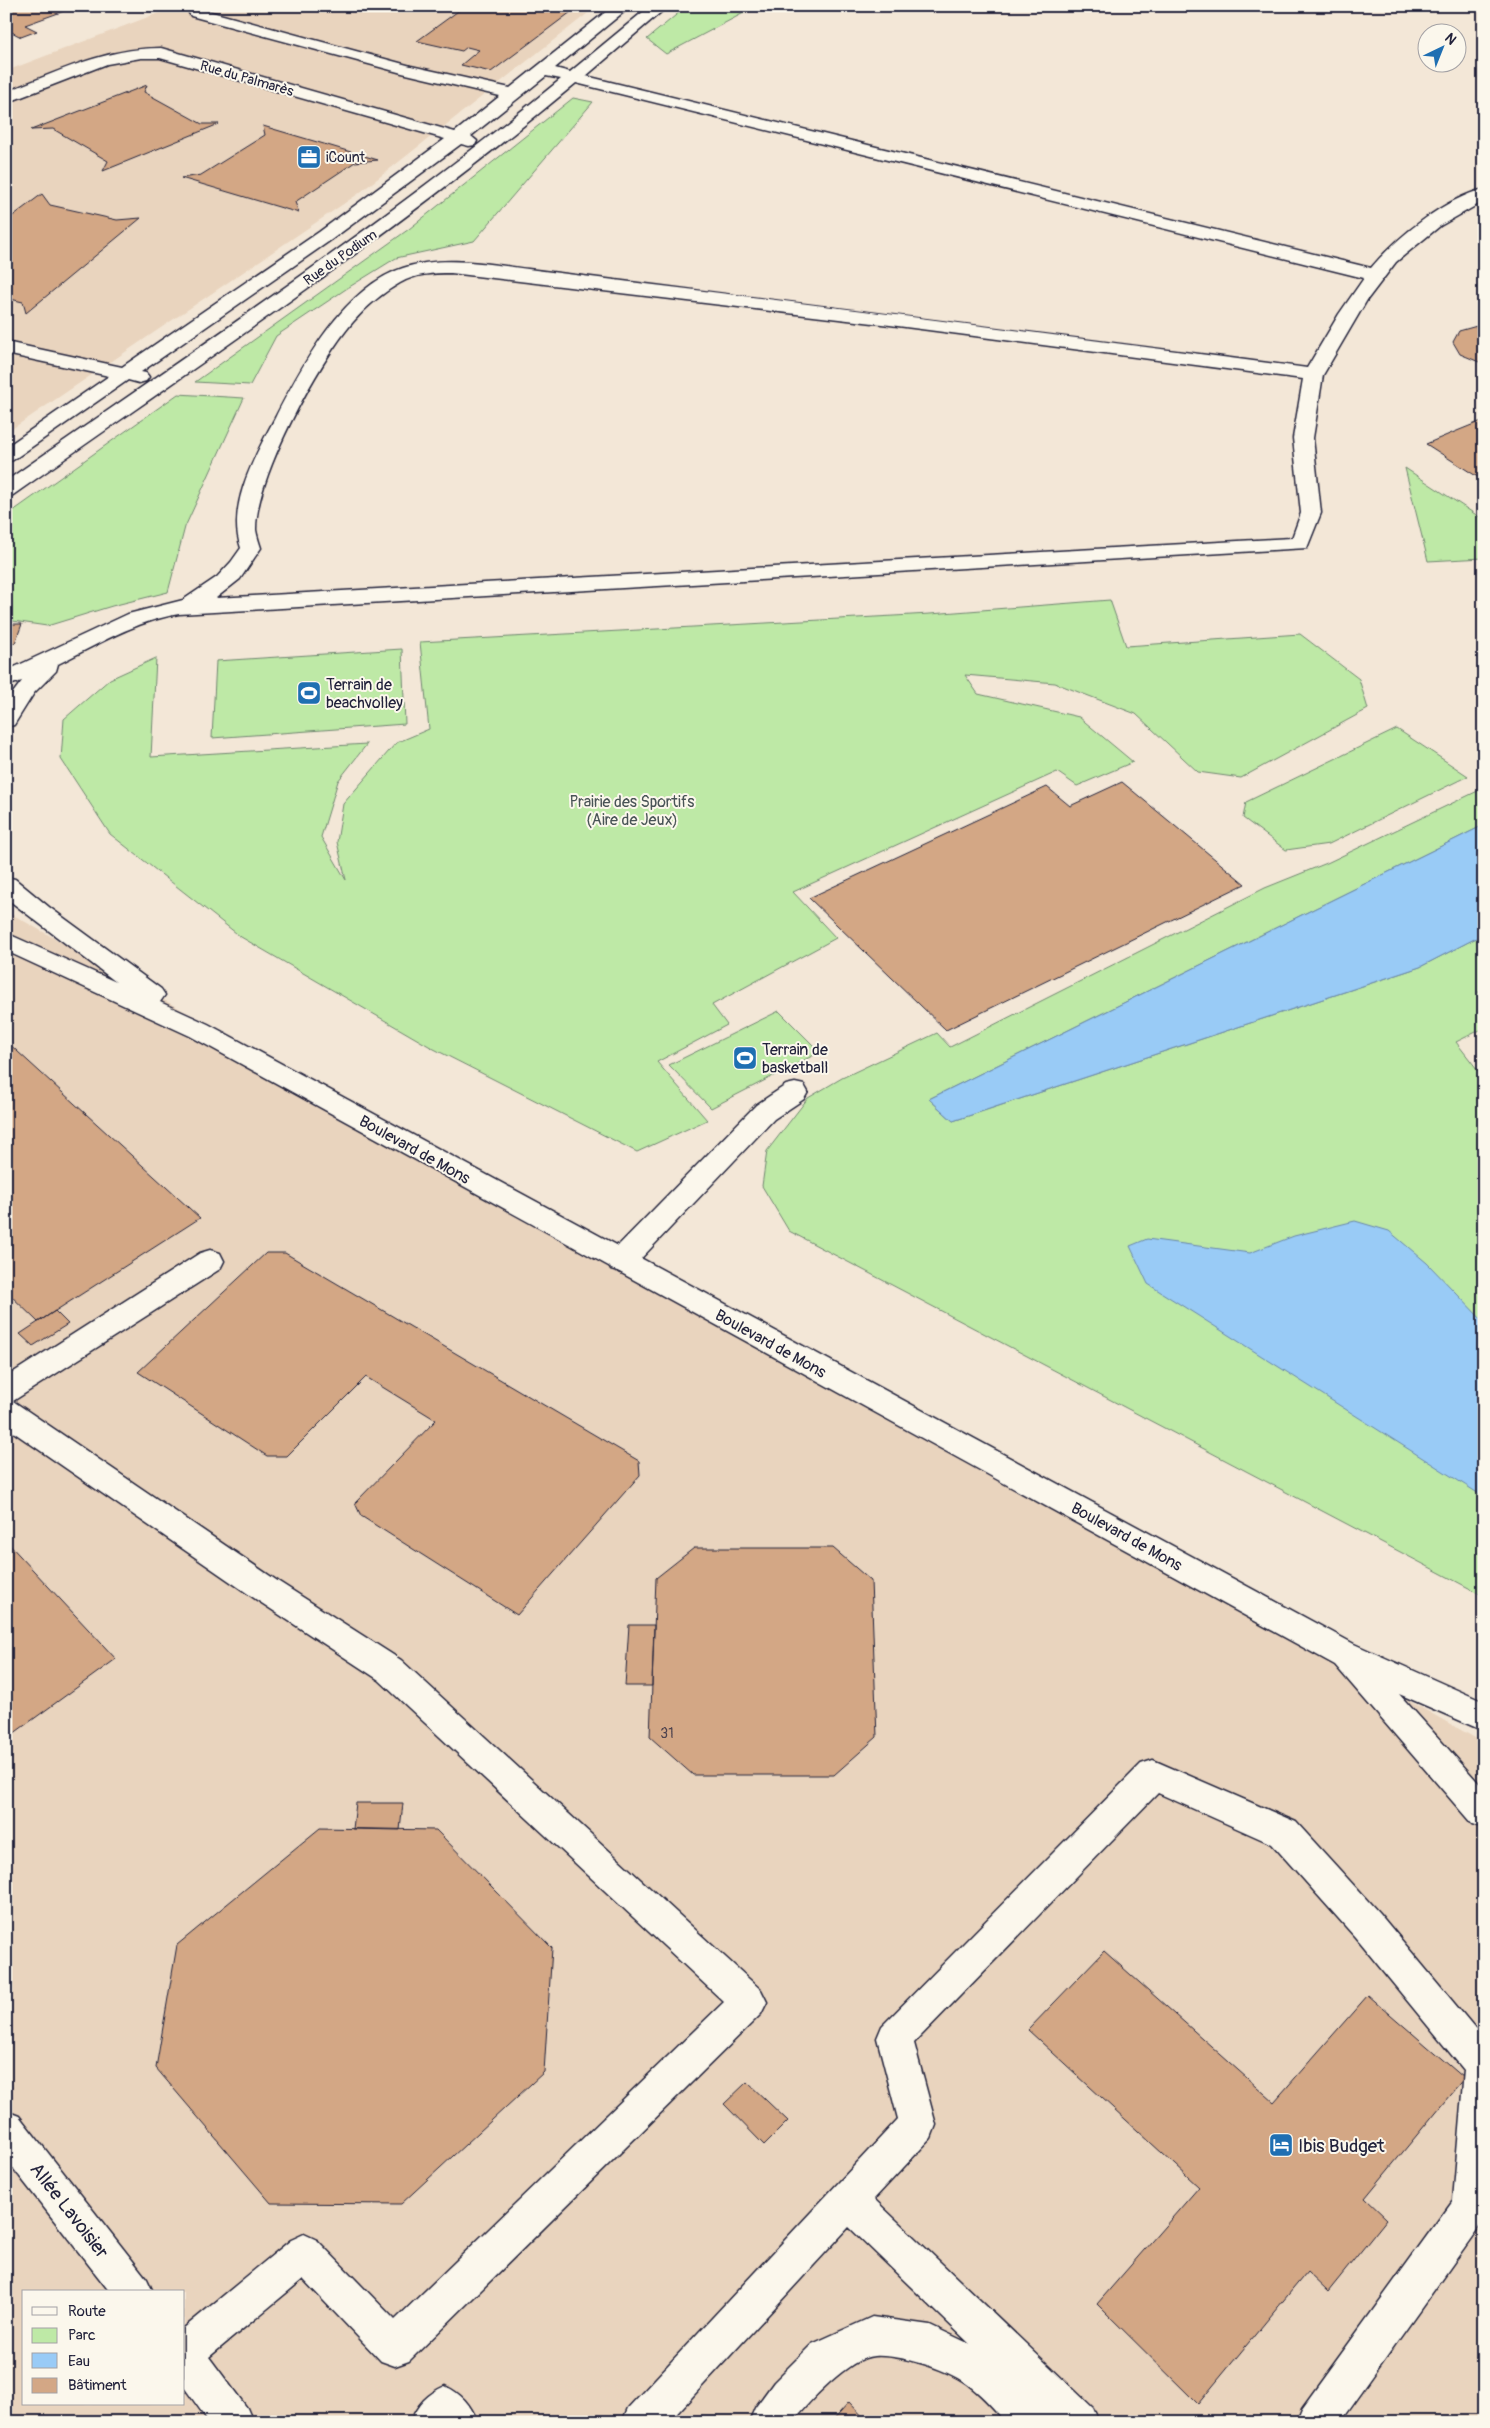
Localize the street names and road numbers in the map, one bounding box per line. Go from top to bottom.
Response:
street label: Rue du Palmarès [198,57,296,100]
street label: Rue du Podium [300,226,380,289]
street label: Boulevard de Mons [355,1111,474,1189]
street label: Boulevard de Mons [711,1305,830,1383]
street label: Boulevard de Mons [1067,1498,1186,1576]
street label: Allée Lavoisier [24,2158,114,2263]

